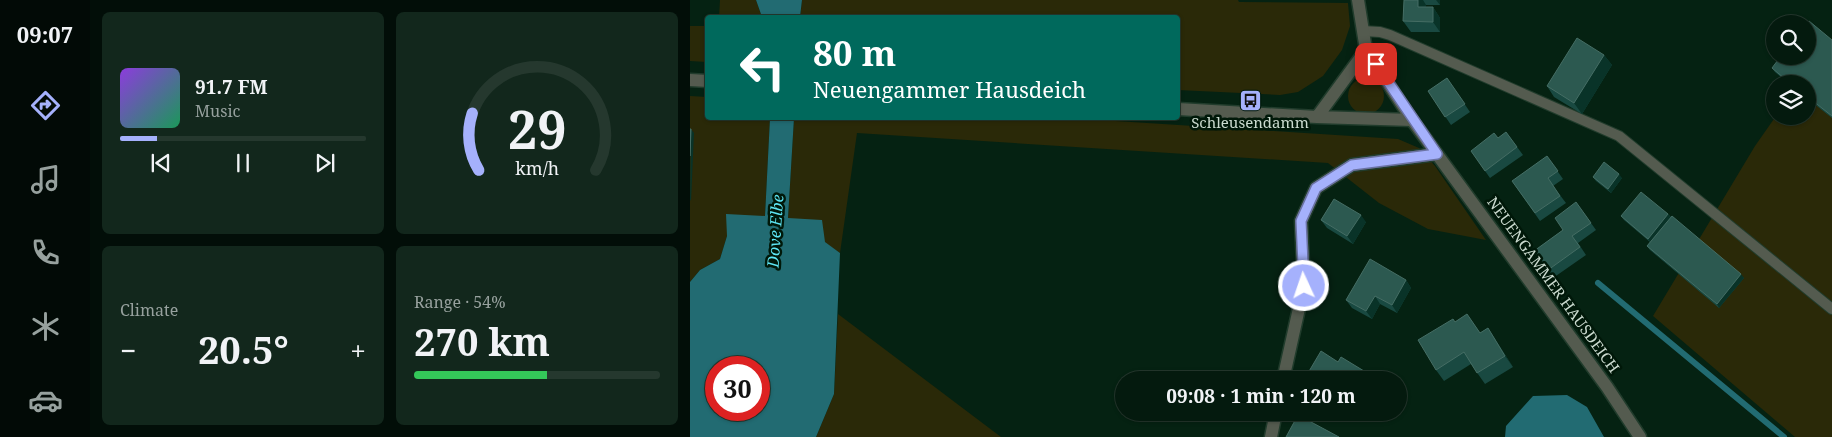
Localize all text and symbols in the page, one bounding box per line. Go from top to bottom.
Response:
map controls [1766,15,1816,125]
button: search [1766,15,1816,65]
text: 09:07 [17,19,73,49]
text: 80 m [813,29,896,76]
icon: left [730,35,795,100]
pin [1355,43,1397,85]
icon: arrive [1362,50,1390,78]
text: 91.7 FM [195,74,268,100]
text: Neuengammer Hausdeich [813,74,1086,104]
button: layers [1766,75,1816,125]
icon: directions [28,88,63,123]
bus stop icon: Schleusendamm [1238,88,1262,112]
text: 29 [508,93,566,164]
text: Music [195,100,240,122]
place label: Schleusendamm [1191,112,1309,132]
icon: previous [147,149,175,177]
icon: pause [229,149,257,177]
icon: next [311,149,339,177]
text: km/h [515,156,559,180]
icon: music [28,162,63,197]
street label: NEUENGAMMER HAUSDEICH [1483,192,1624,376]
water label: Dove Elbe [761,194,789,269]
icon: phone [28,235,63,270]
position arrow [1277,259,1329,311]
text: Range · 54% [414,291,506,313]
text: Climate [120,299,178,321]
icon: climate [28,309,63,344]
text: 270 km [414,315,550,367]
text: 20.5° [198,323,289,375]
text: − [120,331,136,369]
text: + [350,331,366,369]
speed limit sign: 30 [705,356,770,421]
icon: car [28,383,63,418]
text: 09:08 · 1 min · 120 m [1166,383,1356,409]

